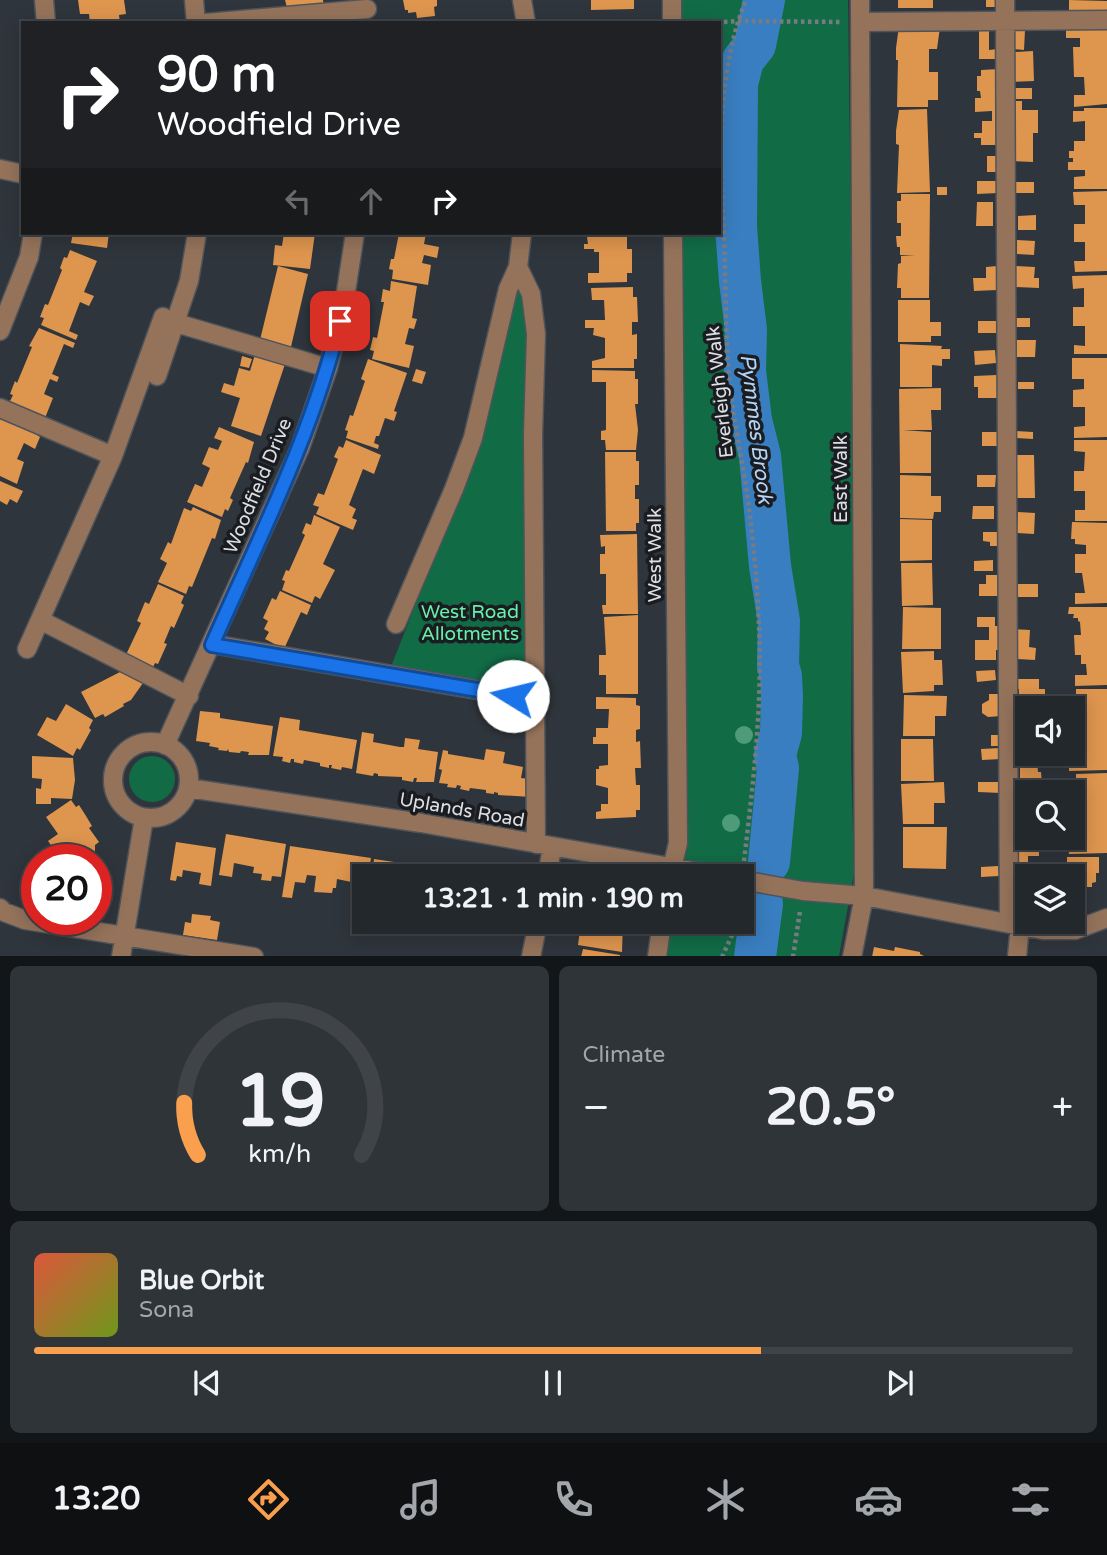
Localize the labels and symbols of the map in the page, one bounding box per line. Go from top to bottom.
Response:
pin [310,291,370,351]
street label: Everleigh Walk [702,325,738,459]
water label: Pymmes Brook [734,353,778,507]
street label: Woodfield Drive [220,415,296,557]
street label: East Walk [830,435,852,523]
street label: West Walk [644,508,666,602]
park label: West Road Allotments [421,601,519,645]
position arrow [476,659,550,733]
street label: Uplands Road [398,788,526,832]
speed limit sign: 20 [21,844,112,935]

